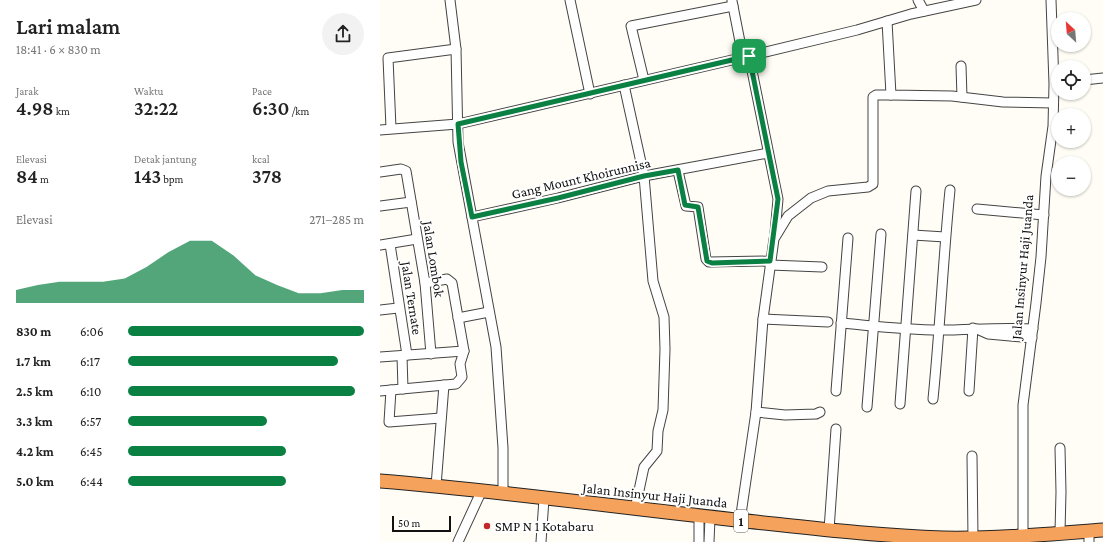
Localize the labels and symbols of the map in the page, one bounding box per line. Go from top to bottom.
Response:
north arrow [1051,12,1091,52]
pin [732,39,766,73]
street label: Gang Mount Khoirunnisa [510,154,653,202]
street label: Jalan Insinyur Haji Juanda [1008,193,1037,342]
street label: Jalan Lombok [420,218,448,299]
street label: Jalan Ternate [398,258,426,336]
street label: Jalan Insinyur Haji Juanda [580,479,729,512]
road number: 1 [734,510,748,532]
scale bar [392,514,451,533]
place label: SMP N 1 Kotabaru [495,518,594,534]
marker: SMP N 1 Kotabaru [482,521,492,531]

